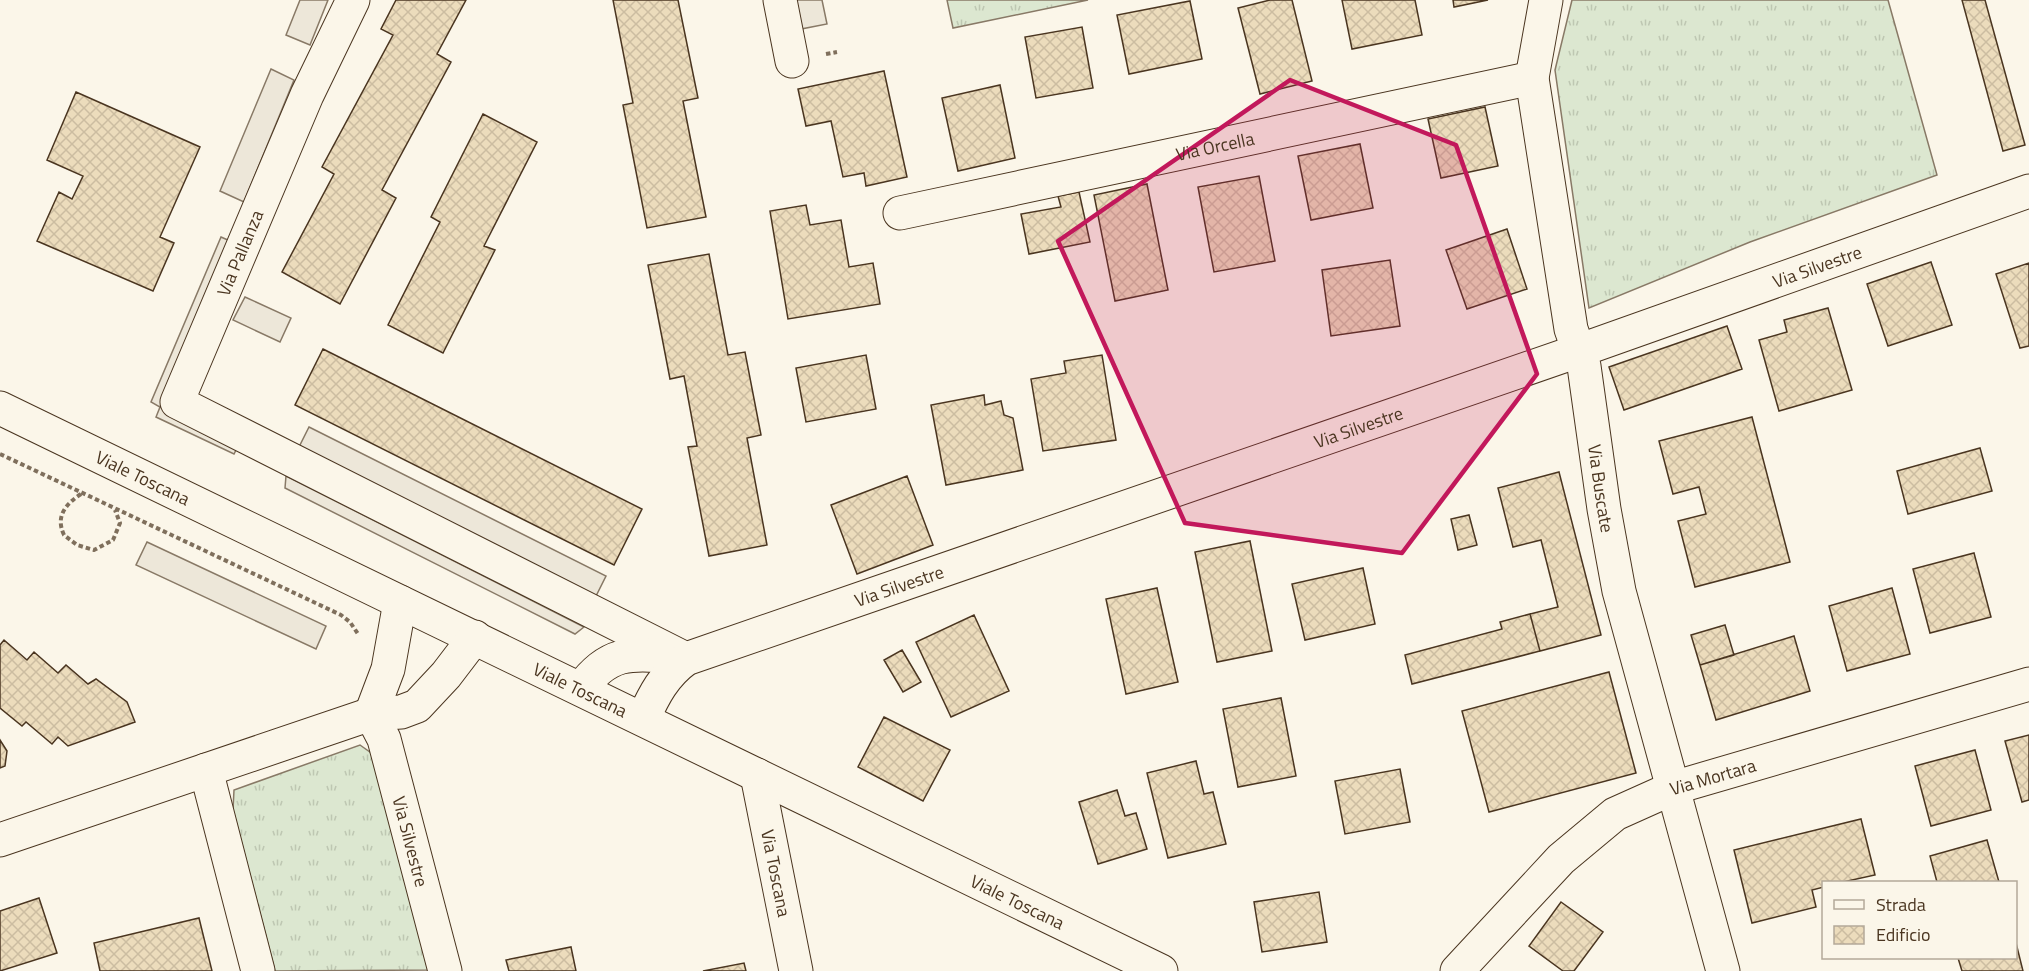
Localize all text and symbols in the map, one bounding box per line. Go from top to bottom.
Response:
street label: Via Orcella [1173,124,1257,167]
street label: Via Pallanza [210,206,270,300]
street label: Via Silvestre [1769,238,1865,294]
street label: Via Silvestre [1310,399,1407,455]
street label: Viale Toscana [91,443,195,512]
street label: Via Buscate [1582,443,1622,535]
street label: Via Silvestre [851,558,947,613]
street label: Viale Toscana [529,655,632,724]
street label: Via Mortara [1666,751,1759,802]
street label: Via Silvestre [386,793,436,890]
street label: Via Toscana [755,827,798,919]
street label: Viale Toscana [966,867,1069,936]
legend [1822,881,2017,959]
text: Strada [1876,891,1926,918]
text: Edificio [1876,921,1930,948]

